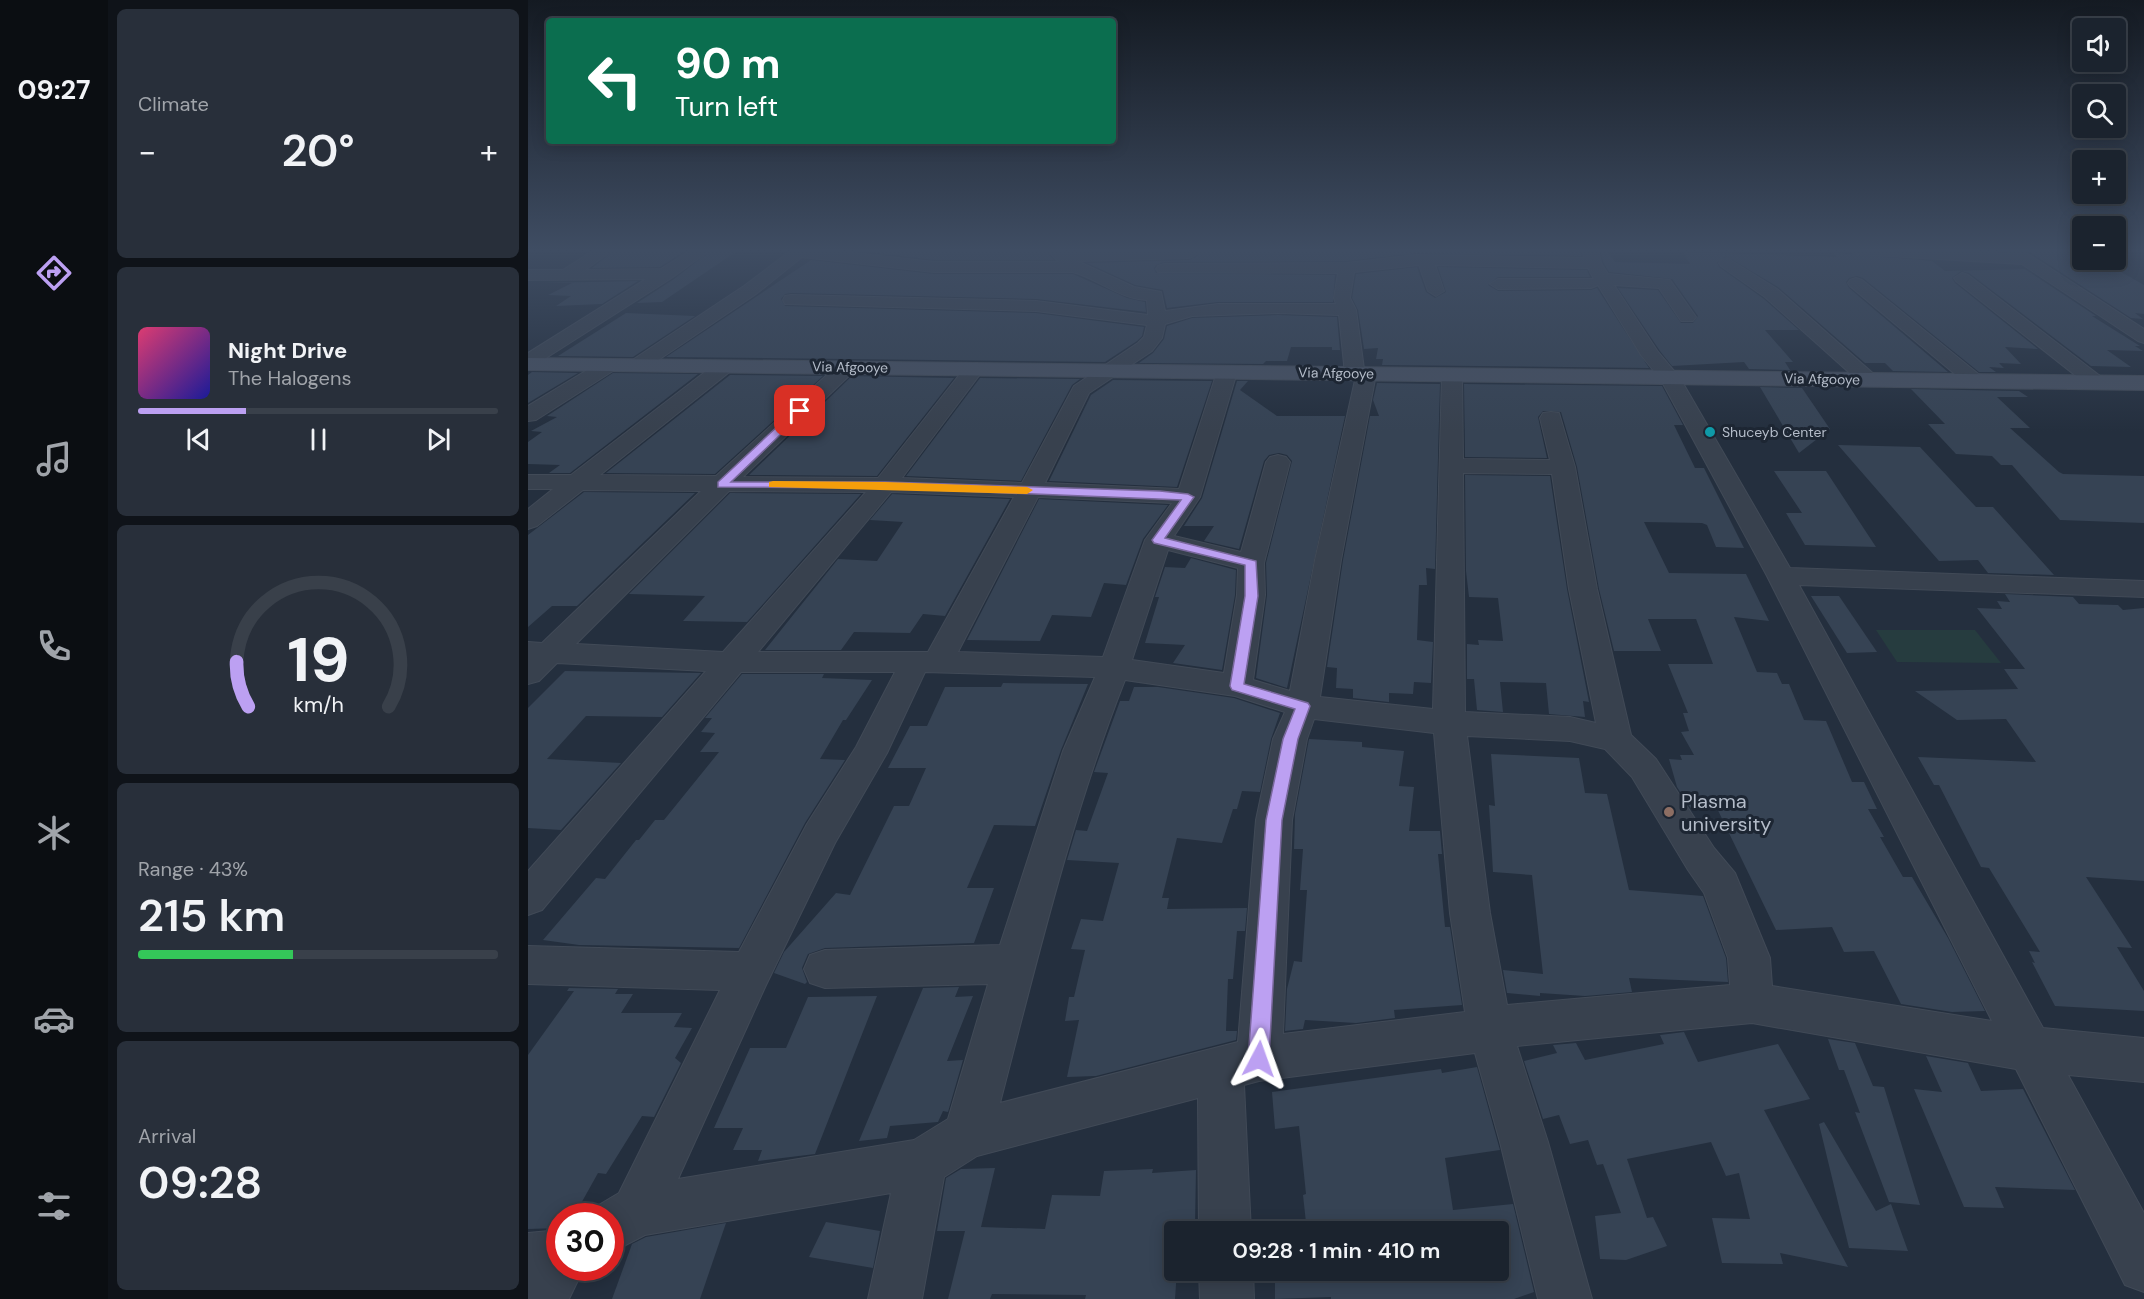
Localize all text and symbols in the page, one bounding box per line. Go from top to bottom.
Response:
map controls [2072,18,2126,270]
button: sound [2072,18,2126,72]
text: 90 m [675,36,781,91]
icon: left [576,42,654,120]
text: 09:27 [18,72,90,107]
button: search [2072,84,2126,138]
text: Turn left [675,89,778,124]
text: Climate [138,91,209,117]
text: 20° [281,121,355,180]
text: − [138,130,156,173]
text: + [480,130,498,173]
button: + [2072,150,2126,204]
button: − [2072,216,2126,270]
icon: directions [33,252,75,294]
text: Night Drive [228,336,347,365]
street label: Via Afgooye [812,357,888,377]
street label: Via Afgooye [1298,363,1374,383]
text: The Halogens [228,365,351,391]
street label: Via Afgooye [1784,369,1860,389]
pin [774,385,825,436]
icon: arrive [783,394,816,427]
icon: previous [182,423,215,456]
icon: pause [302,423,335,456]
icon: next [422,423,455,456]
place label: Shuceyb Center [1722,423,1827,441]
marker: Shuceyb Center [1703,425,1717,439]
icon: music [33,438,75,480]
text: 19 [287,619,349,700]
icon: phone [33,625,75,667]
text: km/h [293,691,343,719]
place label: Plasma university [1681,788,1771,837]
marker: Plasma university [1662,805,1676,819]
icon: climate [33,812,75,854]
text: Range · 43% [138,856,248,882]
text: 215 km [138,886,285,945]
icon: car [33,998,75,1040]
position arrow [1227,1027,1291,1091]
text: Arrival [138,1123,196,1149]
text: 09:28 [138,1153,262,1212]
icon: filters [33,1185,75,1227]
speed limit sign: 30 [546,1203,624,1281]
text: 09:28 · 1 min · 410 m [1233,1236,1440,1265]

